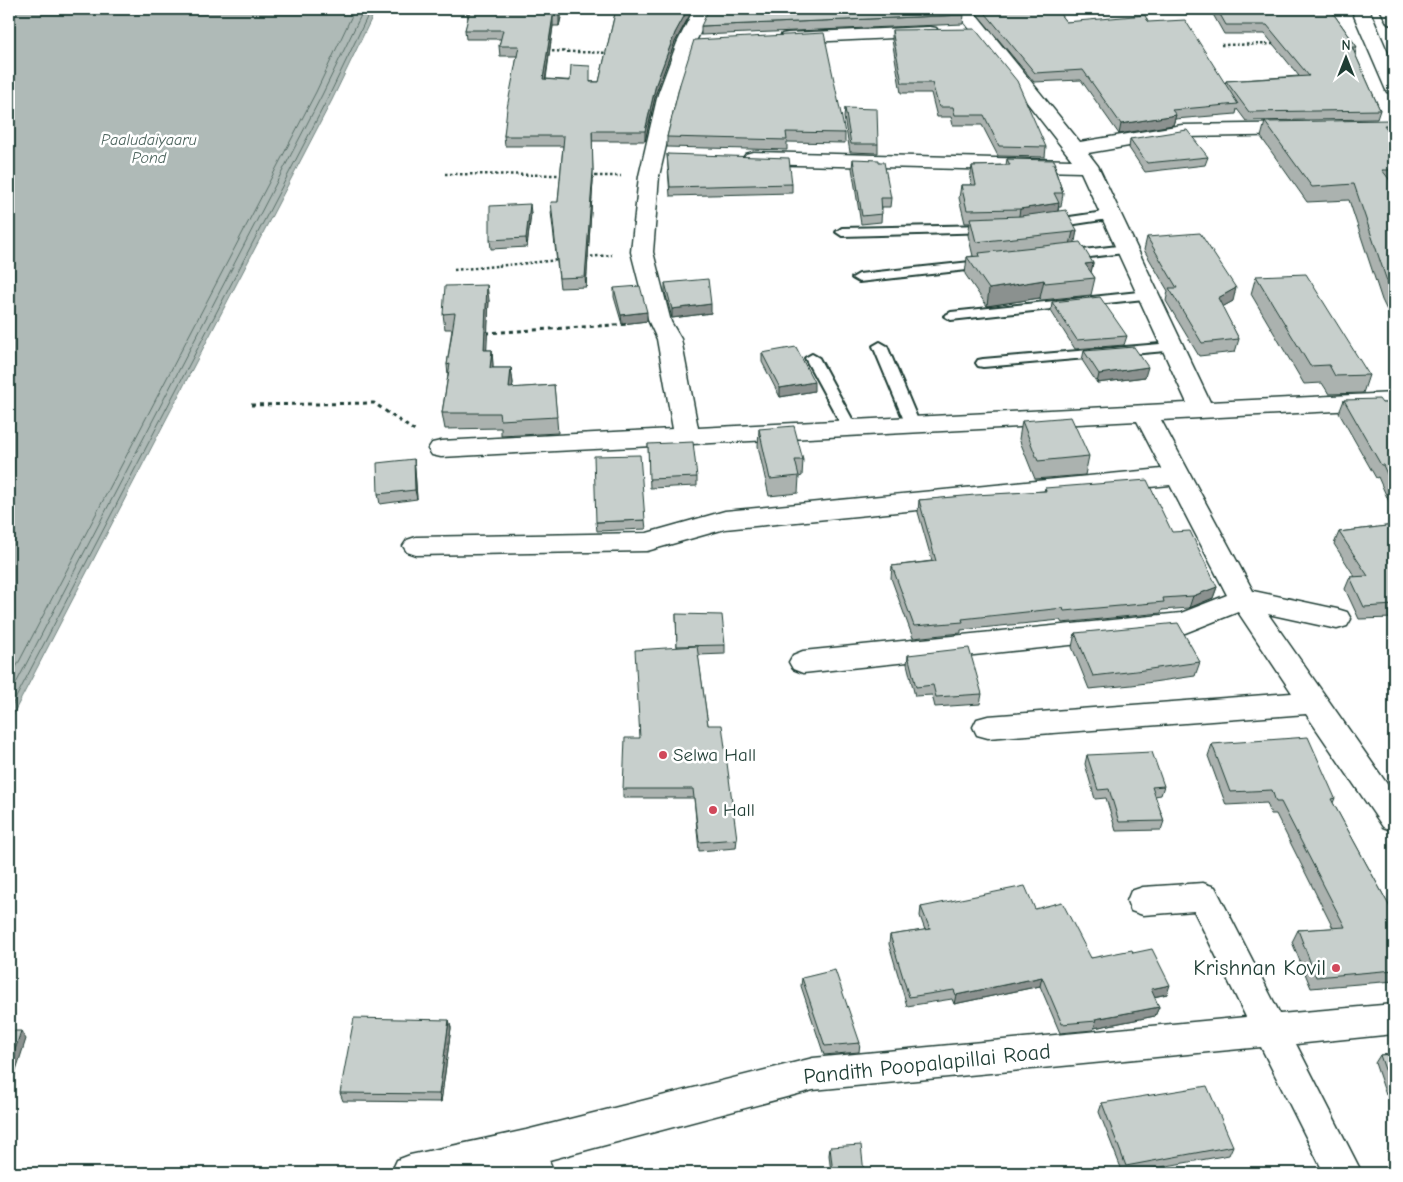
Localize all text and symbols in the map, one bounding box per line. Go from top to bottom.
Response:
north arrow [1320,32,1370,82]
text: N [1341,37,1351,54]
water label: Paaludaiyaaru Pond [101,131,197,167]
place label: Selwa Hall [673,744,756,766]
marker: Selwa Hall [657,749,669,761]
place label: Hall [723,799,755,821]
marker: Hall [707,804,719,816]
place label: Krishnan Kovil [1193,955,1326,981]
marker: Krishnan Kovil [1330,962,1342,974]
street label: Pandith Poopalapillai Road [802,1038,1052,1090]

